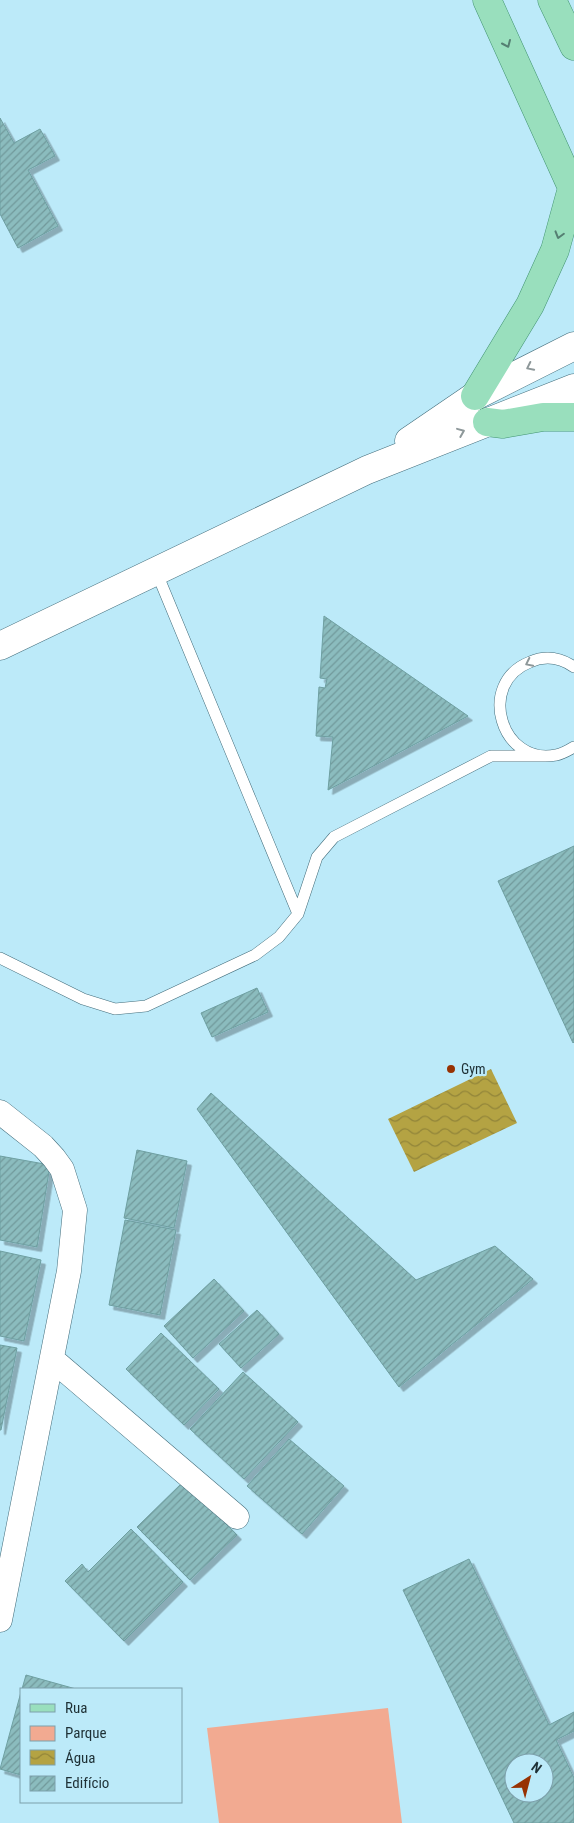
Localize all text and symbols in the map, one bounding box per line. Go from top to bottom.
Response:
one-way arrow [501,39,512,48]
one-way arrow [555,231,565,239]
one-way arrow [526,361,535,371]
one-way arrow [456,428,465,439]
one-way arrow [525,657,534,667]
place label: Gym [461,1061,486,1077]
marker: Gym [445,1063,457,1075]
legend [20,1688,182,1803]
text: Rua [65,1699,87,1717]
text: Parque [65,1724,107,1742]
text: Água [65,1749,95,1767]
north arrow [504,1753,554,1803]
text: N [528,1758,545,1776]
text: Edifício [65,1774,109,1792]

